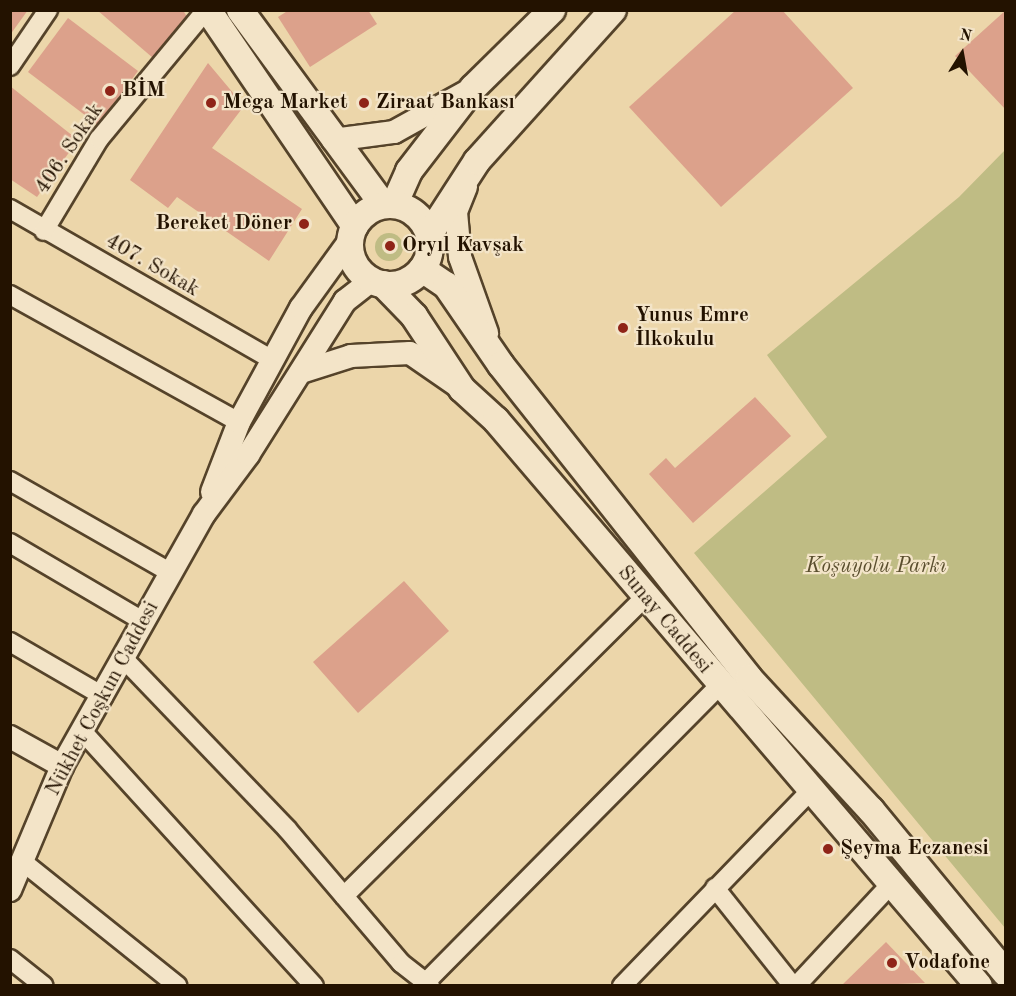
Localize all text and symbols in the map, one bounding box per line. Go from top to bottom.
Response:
north arrow [932,24,992,84]
text: N [958,27,973,45]
place label: BİM [122,78,165,104]
marker: BİM [103,84,117,98]
place label: Mega Market [223,90,348,116]
place label: Ziraat Bankası [376,90,515,116]
marker: Mega Market [204,96,218,110]
marker: Ziraat Bankası [357,96,371,110]
street label: 406. Sokak [30,99,110,199]
place label: Bereket Döner [155,211,292,237]
marker: Bereket Döner [297,217,311,231]
street label: 407. Sokak [101,229,203,303]
place label: Oryıl Kavşak [402,233,524,259]
marker: Oryıl Kavşak [383,239,397,253]
place label: Yunus Emre İlkokulu [635,303,749,353]
marker: Yunus Emre İlkokulu [616,321,630,335]
park label: Koşuyolu Parkı [805,554,947,580]
street label: Sunay Caddesi [611,561,717,679]
street label: Nükhet Coşkun Caddesi [41,598,165,800]
place label: Şeyma Eczanesi [840,836,989,862]
marker: Şeyma Eczanesi [821,842,835,856]
place label: Vodafone [904,950,990,976]
marker: Vodafone [885,956,899,970]

